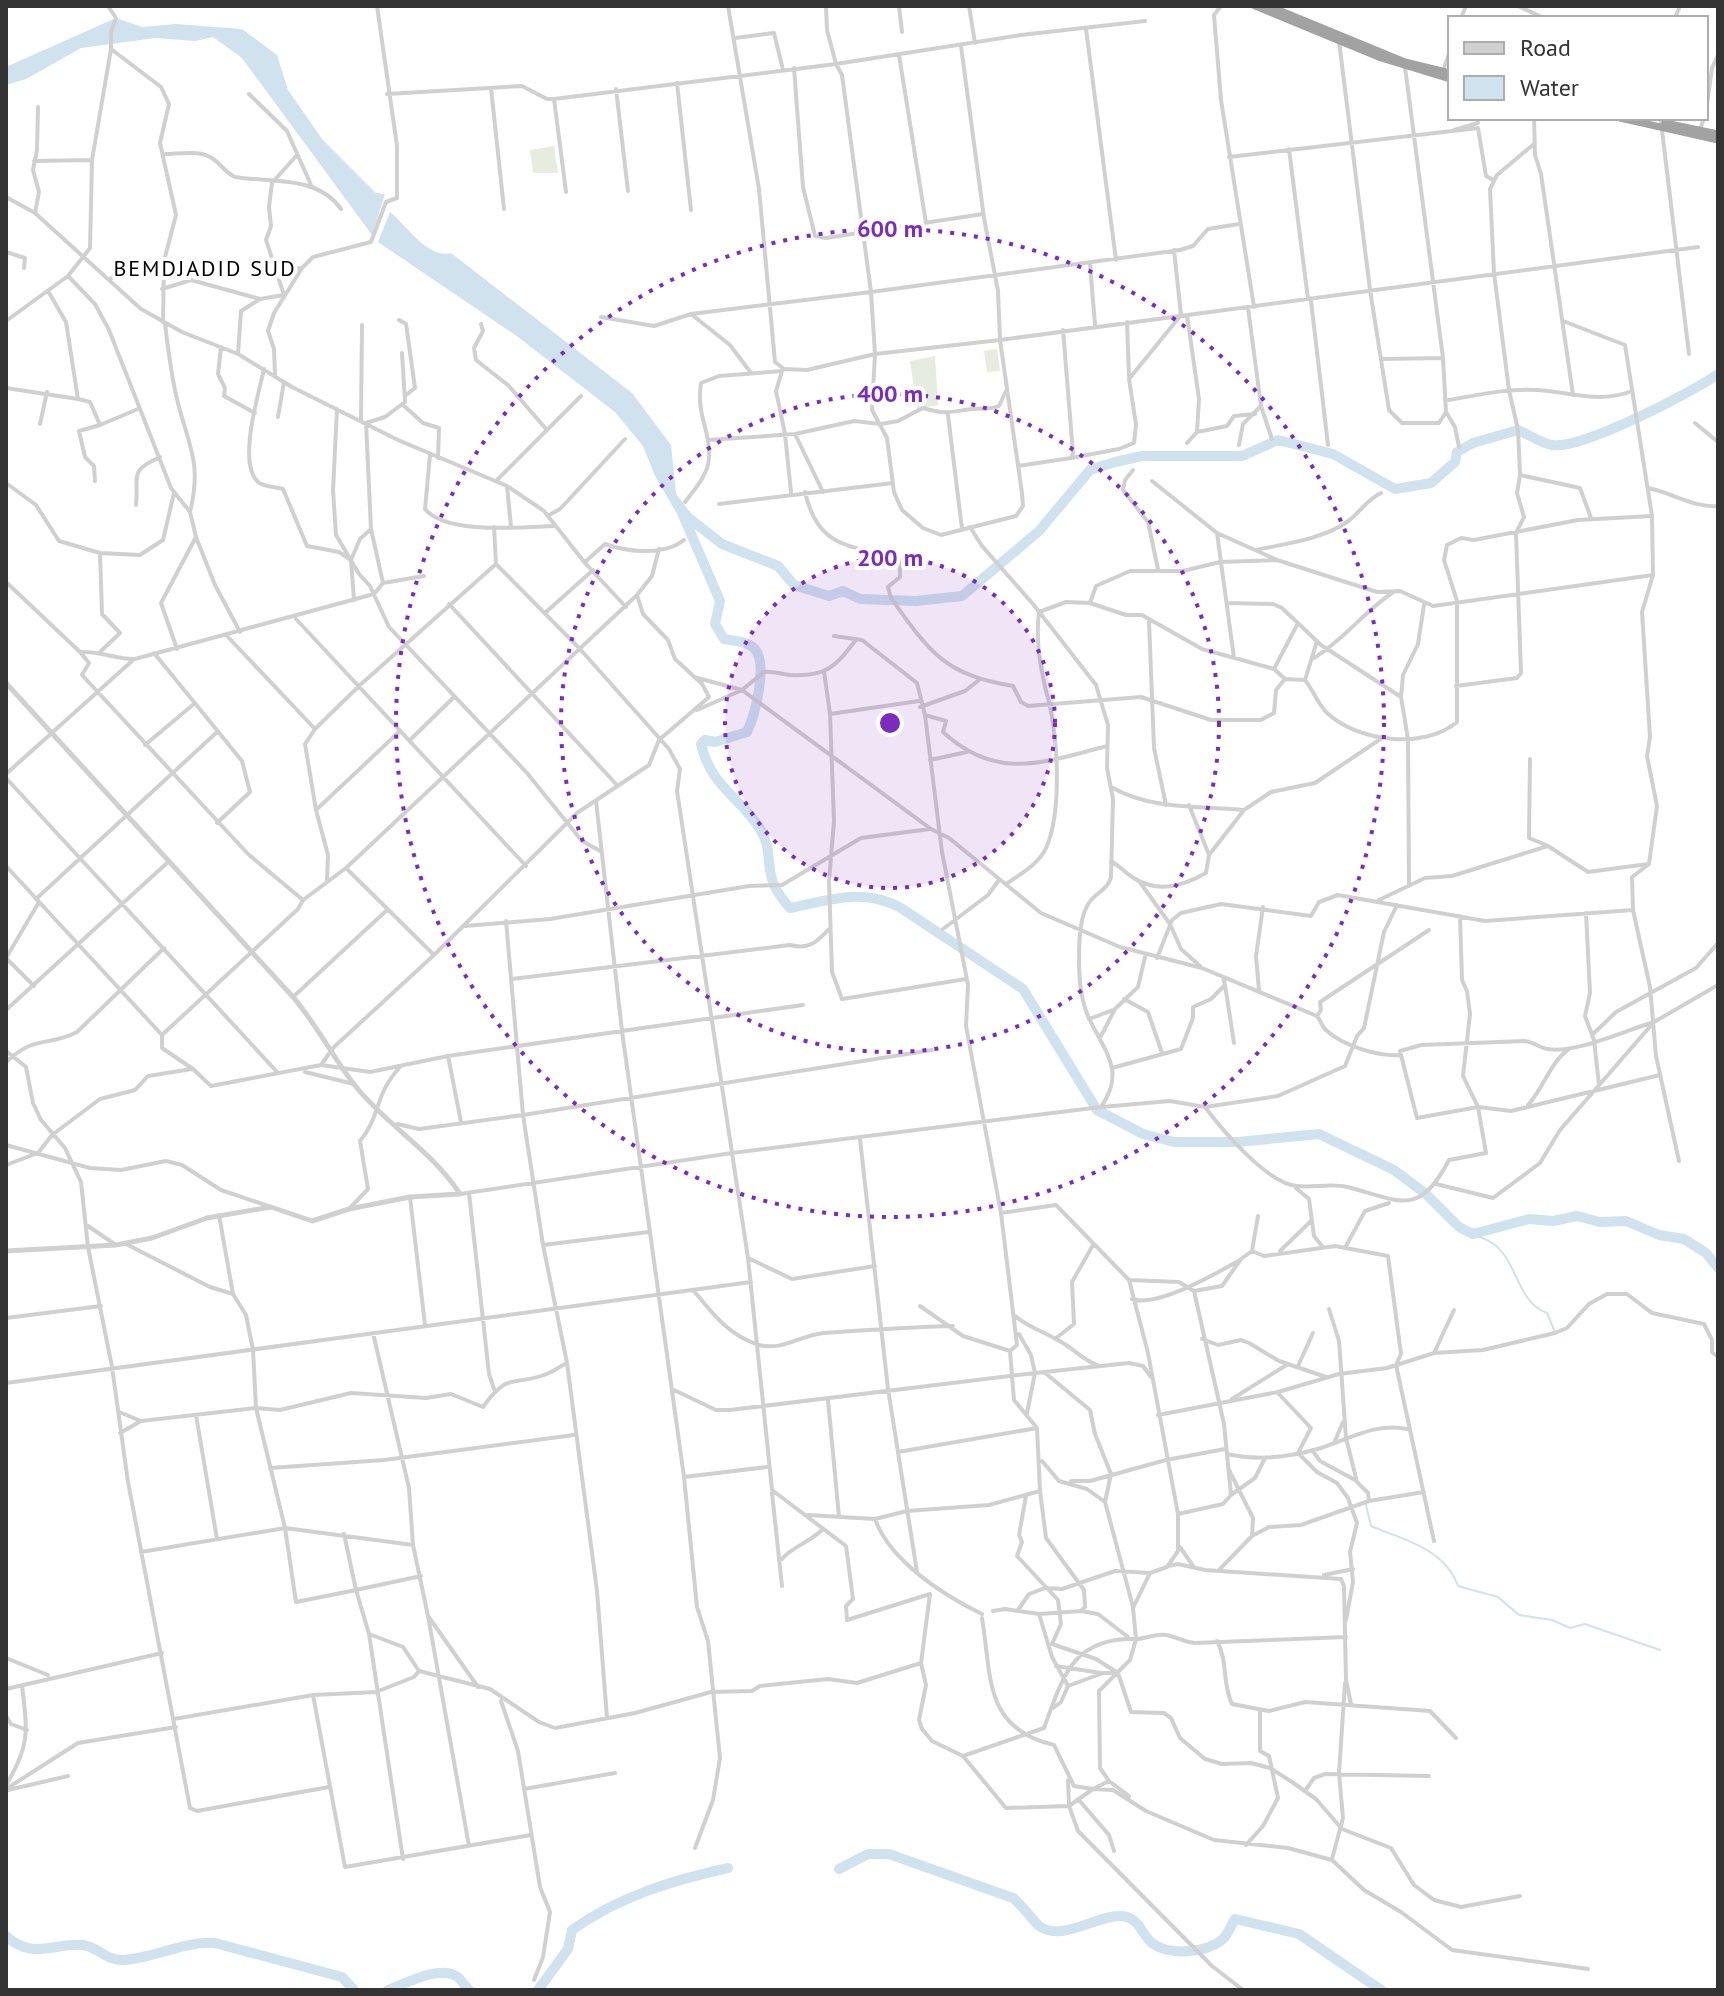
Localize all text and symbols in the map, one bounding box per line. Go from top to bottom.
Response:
legend [1448,16,1708,120]
text: Road [1520,32,1571,63]
text: Water [1520,72,1579,103]
text: 600 m [857,213,923,244]
district label: BEMDJADID SUD [113,254,297,282]
text: 400 m [857,378,923,409]
text: 200 m [857,542,923,573]
centre of rings [876,709,904,737]

